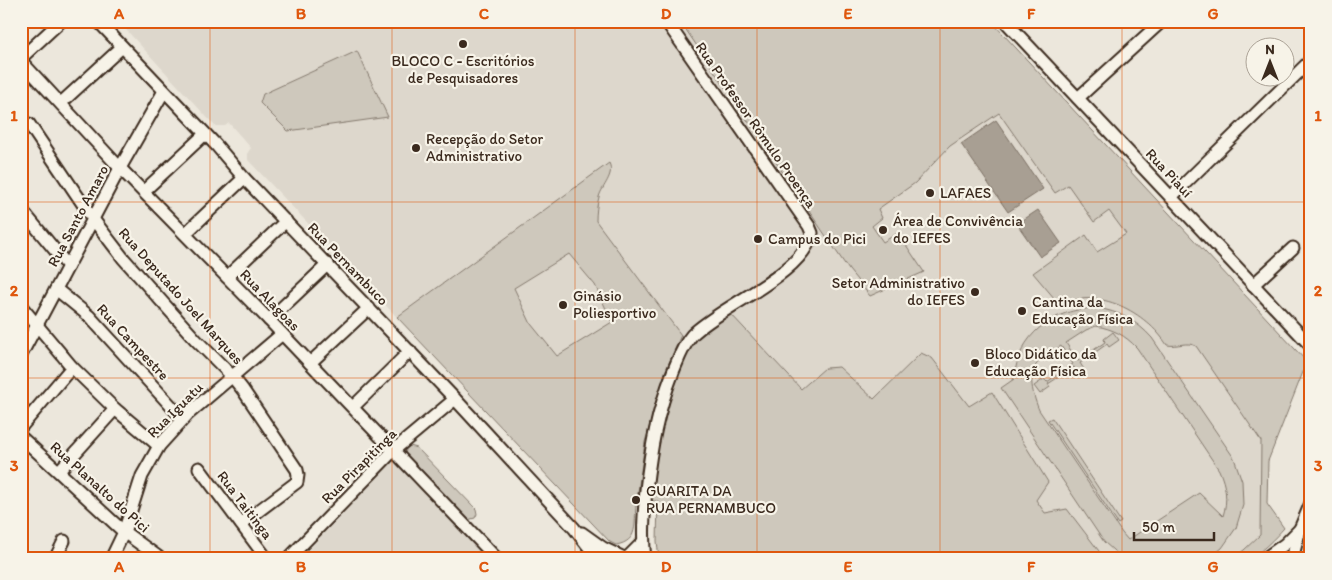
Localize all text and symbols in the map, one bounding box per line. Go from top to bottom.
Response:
text: A [113,4,125,23]
text: B [296,4,307,23]
text: C [479,4,490,23]
text: D [661,4,672,23]
text: E [844,4,853,23]
text: F [1027,4,1036,23]
text: G [1207,4,1219,23]
marker: BLOCO C - Escritórios de Pesquisadores [457,38,469,50]
north arrow [1244,38,1294,88]
street label: Rua Professor Rômulo Proença [692,39,820,212]
text: N [1265,41,1275,58]
place label: BLOCO C - Escritórios de Pesquisadores [391,52,535,87]
text: 1 [10,106,18,125]
text: 1 [1314,106,1322,125]
place label: Recepção do Setor Administrativo [426,130,544,165]
marker: Recepção do Setor Administrativo [410,142,422,154]
street label: Rua Piauí [1142,145,1196,201]
street label: Rua Santo Amaro [44,162,112,270]
place label: LAFAES [940,184,991,202]
marker: LAFAES [924,187,936,199]
place label: Área de Convivência do IEFES [893,212,1023,247]
street label: Rua Pernambuco [304,219,392,309]
street label: Rua Deputado Joel Marques [115,224,247,368]
marker: Área de Convivência do IEFES [877,224,889,236]
place label: Campus do Pici [768,230,866,248]
marker: Campus do Pici [752,233,764,245]
street label: Rua Alagoas [236,265,304,335]
place label: Setor Administrativo do IEFES [832,274,965,309]
text: 2 [10,281,19,300]
text: 2 [1314,281,1323,300]
marker: Setor Administrativo do IEFES [969,286,981,298]
place label: Ginásio Poliesportivo [573,287,656,322]
place label: Cantina da Educação Física [1032,293,1134,328]
marker: Ginásio Poliesportivo [557,299,569,311]
street label: Rua Campestre [93,300,173,384]
marker: Cantina da Educação Física [1016,305,1028,317]
place label: Bloco Didático da Educação Física [985,345,1097,380]
marker: Bloco Didático da Educação Física [969,357,981,369]
street label: Rua Iguatu [143,378,207,442]
street label: Rua Pirapitinga [318,425,400,507]
street label: Rua Planalto do Pici [47,438,153,536]
text: 3 [10,456,19,475]
text: 3 [1314,456,1323,475]
street label: Rua Taitinga [213,467,277,543]
place label: GUARITA DA RUA PERNAMBUCO [646,482,776,517]
marker: GUARITA DA RUA PERNAMBUCO [630,494,642,506]
scale bar [1134,510,1214,542]
text: 50 m [1142,518,1175,536]
text: A [113,557,125,576]
text: B [296,557,307,576]
text: C [479,557,490,576]
text: D [661,557,672,576]
text: E [844,557,853,576]
text: F [1027,557,1036,576]
text: G [1207,557,1219,576]

